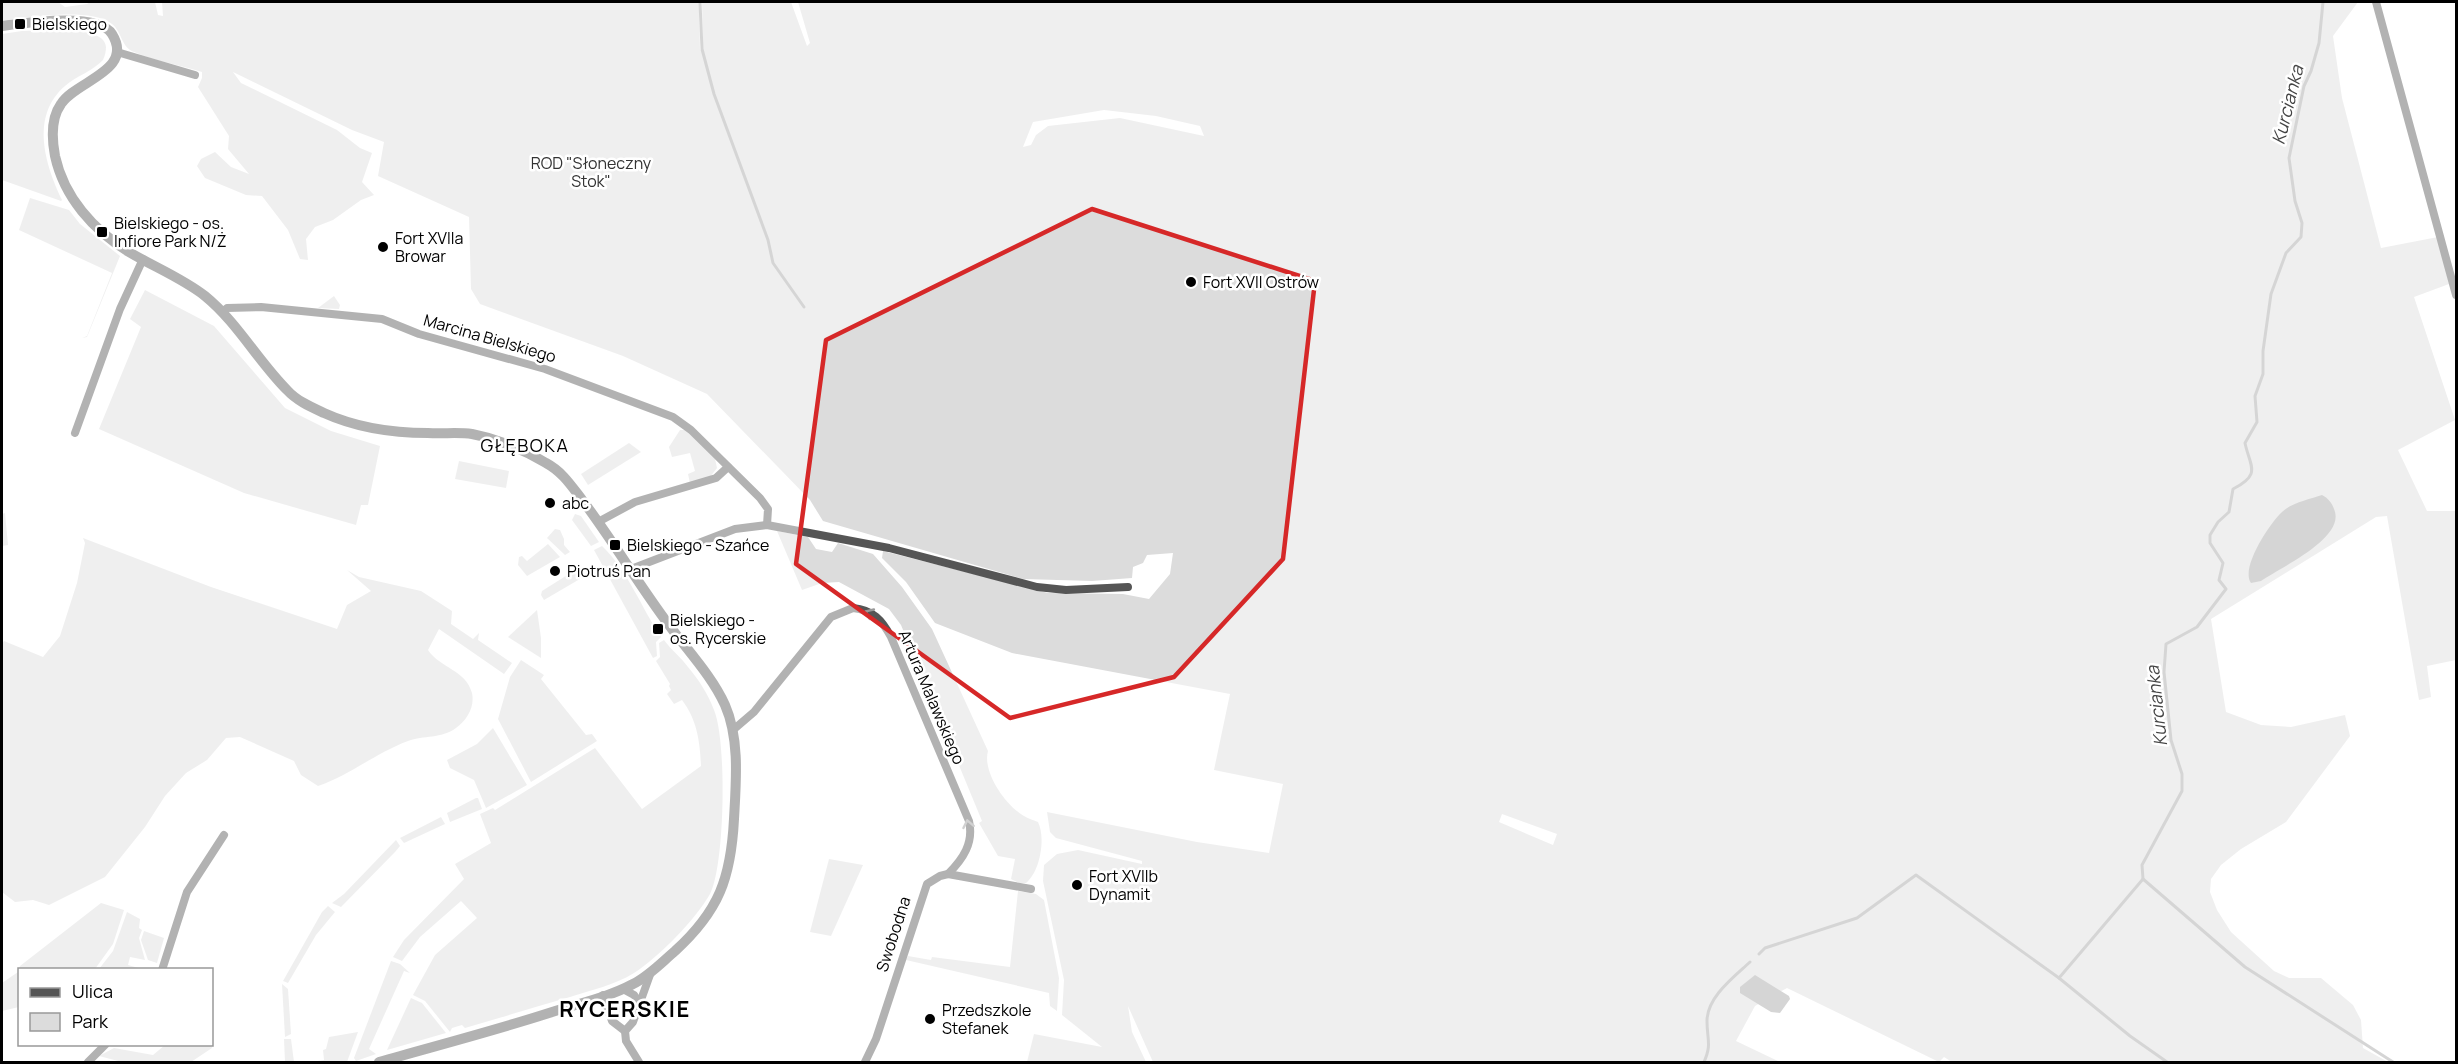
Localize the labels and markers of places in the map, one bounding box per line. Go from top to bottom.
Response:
place label: Bielskiego [32,13,107,35]
marker: Bielskiego [13,17,27,31]
place label: Bielskiego - os. Infiore Park N/Ż [114,212,227,252]
marker: Bielskiego - os. Infiore Park N/Ż [95,225,109,239]
place label: Fort XVIIa Browar [395,227,463,267]
marker: Fort XVIIa Browar [376,240,390,254]
place label: Fort XVII Ostrów [1203,271,1319,293]
marker: Fort XVII Ostrów [1184,275,1198,289]
place label: abc [562,492,589,514]
marker: abc [543,496,557,510]
place label: Bielskiego - Szańce [627,534,769,556]
marker: Bielskiego - Szańce [608,538,622,552]
place label: Piotruś Pan [567,560,651,582]
marker: Piotruś Pan [548,564,562,578]
place label: Bielskiego - os. Rycerskie [670,609,766,649]
marker: Bielskiego - os. Rycerskie [651,622,665,636]
place label: Fort XVIIb Dynamit [1089,865,1158,905]
marker: Fort XVIIb Dynamit [1070,878,1084,892]
place label: Przedszkole Stefanek [942,999,1031,1039]
marker: Przedszkole Stefanek [923,1012,937,1026]

